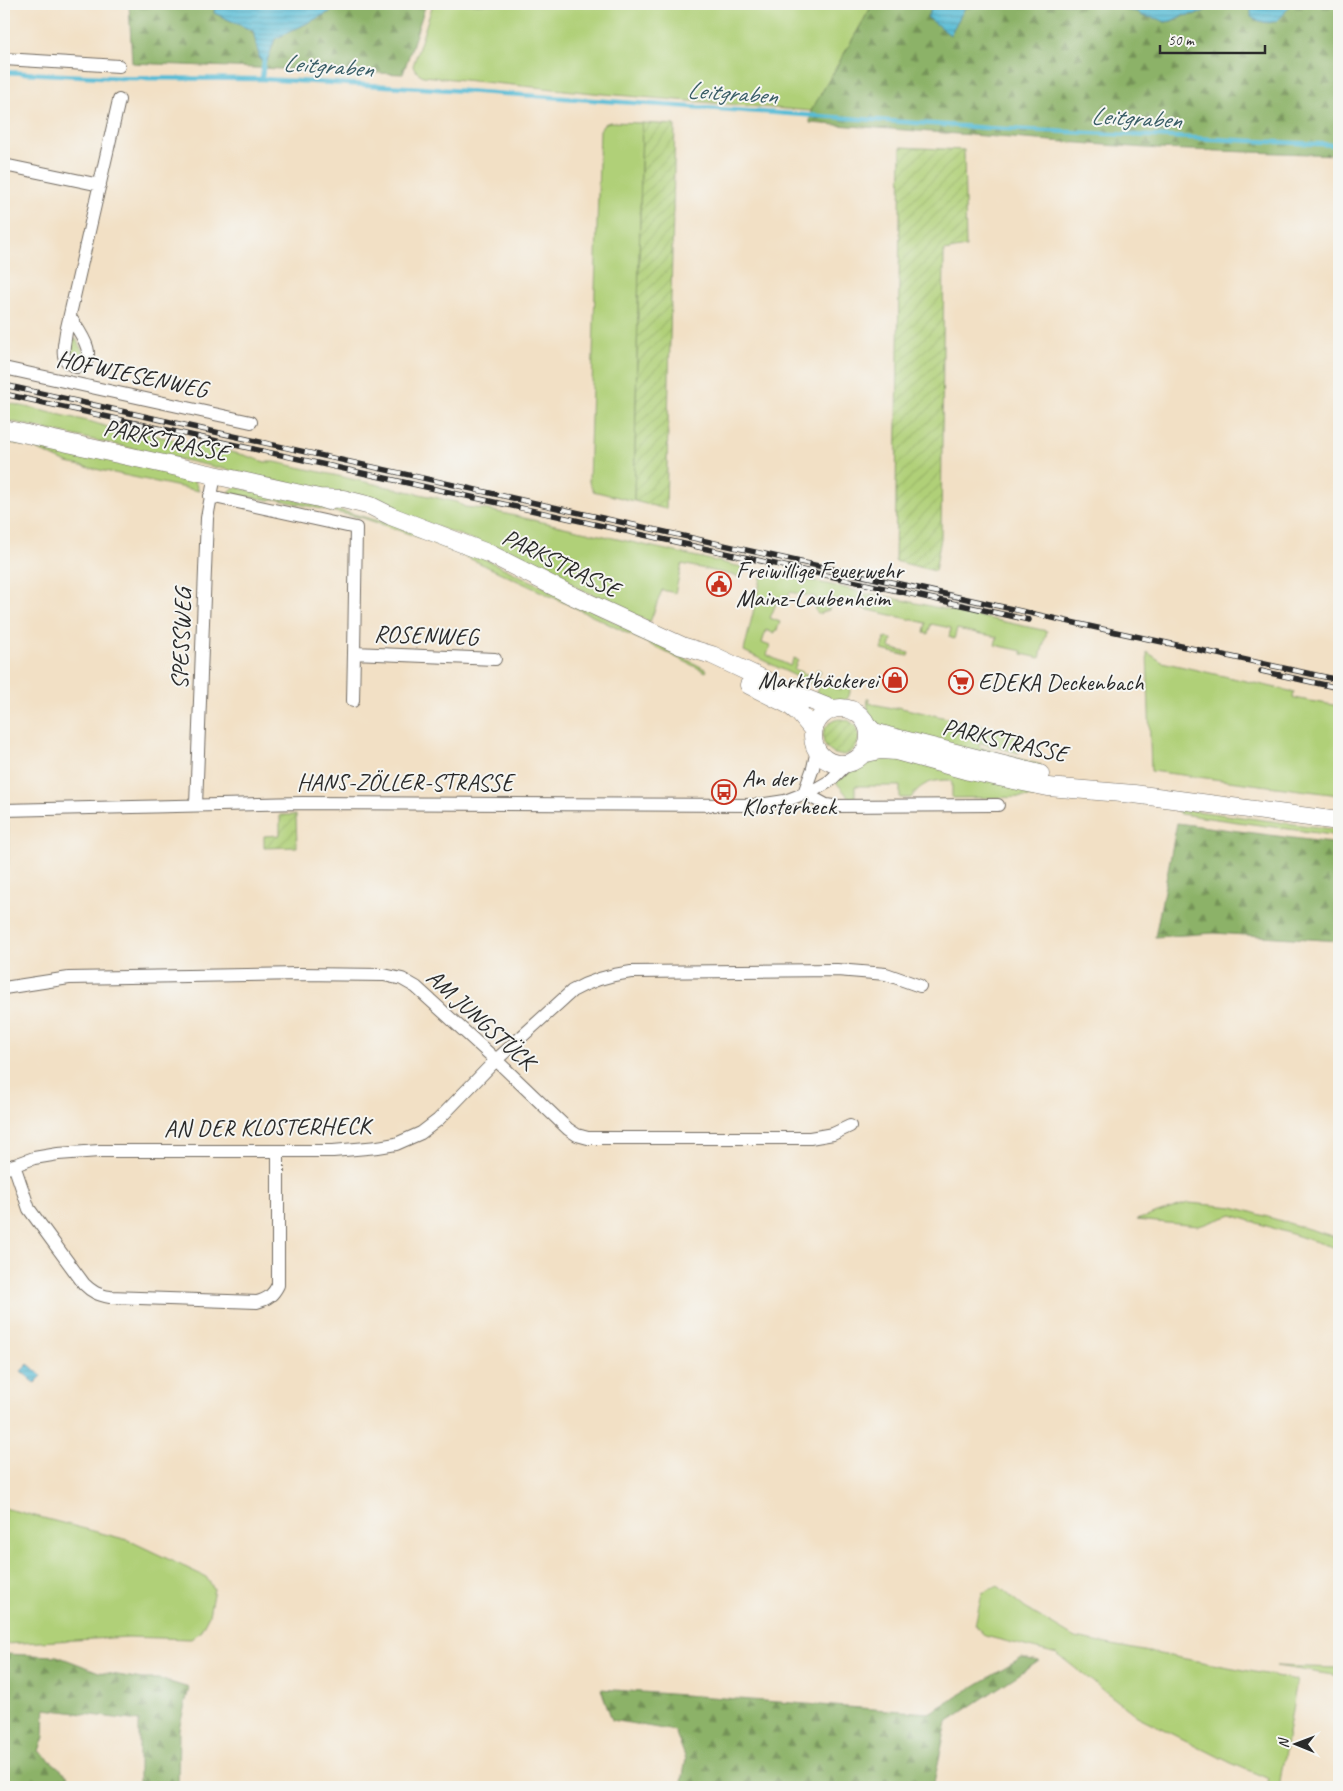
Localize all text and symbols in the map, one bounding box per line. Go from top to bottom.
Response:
scale bar [1160,22,1266,54]
text: 50 m [1168,31,1195,50]
water label: Leitgraben [282,47,376,85]
water label: Leitgraben [686,74,780,112]
water label: Leitgraben [1090,100,1184,136]
street label: HOFWIESENWEG [54,343,212,405]
street label: PARKSTRASSE [101,412,234,468]
street label: PARKSTRASSE [497,522,627,606]
place label: Freiwillige Feuerwehr Mainz-Laubenheim [736,555,905,613]
public building icon: Freiwillige Feuerwehr Mainz-Laubenheim [706,571,732,597]
street label: SPESSWEG [164,585,198,690]
street label: ROSENWEG [374,618,480,652]
place label: Marktbäckerei [758,665,881,695]
shop icon: Marktbäckerei [882,667,908,693]
place label: EDEKA Deckenbach [978,667,1145,697]
supermarket icon: EDEKA Deckenbach [948,669,974,695]
street label: PARKSTRASSE [940,711,1073,770]
place label: An der Klosterheck [742,763,838,821]
street label: HANS-ZÖLLER-STRASSE [297,767,516,797]
bus stop icon: An der Klosterheck [711,779,737,805]
street label: AM JUNGSTÜCK [420,962,545,1079]
street label: AN DER KLOSTERHECK [164,1110,374,1144]
north arrow [1270,1718,1320,1768]
text: N [1275,1737,1292,1748]

